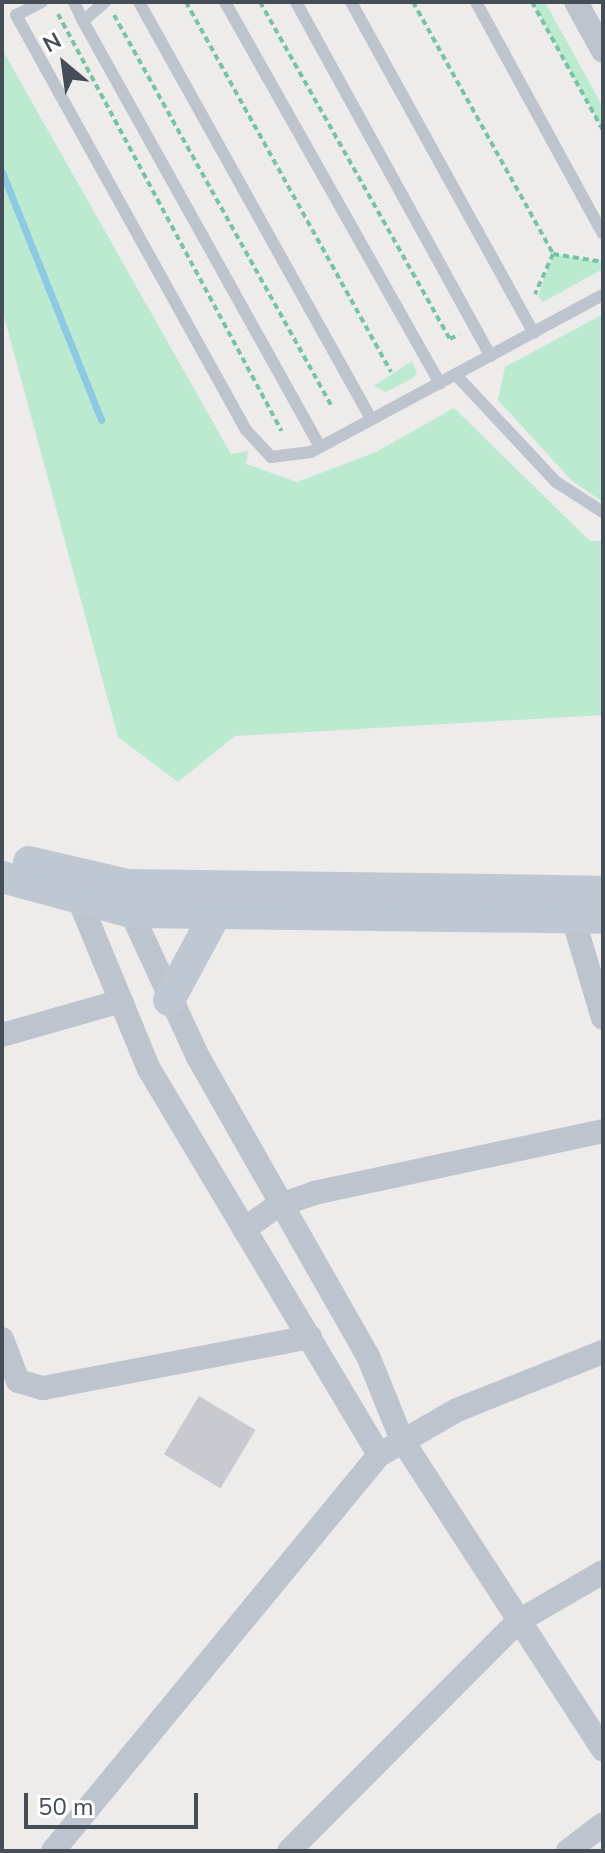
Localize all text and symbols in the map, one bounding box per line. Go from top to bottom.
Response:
north arrow [24,24,104,104]
text: N [38,26,67,60]
scale bar [28,1777,202,1827]
text: 50 m [38,1791,94,1823]

